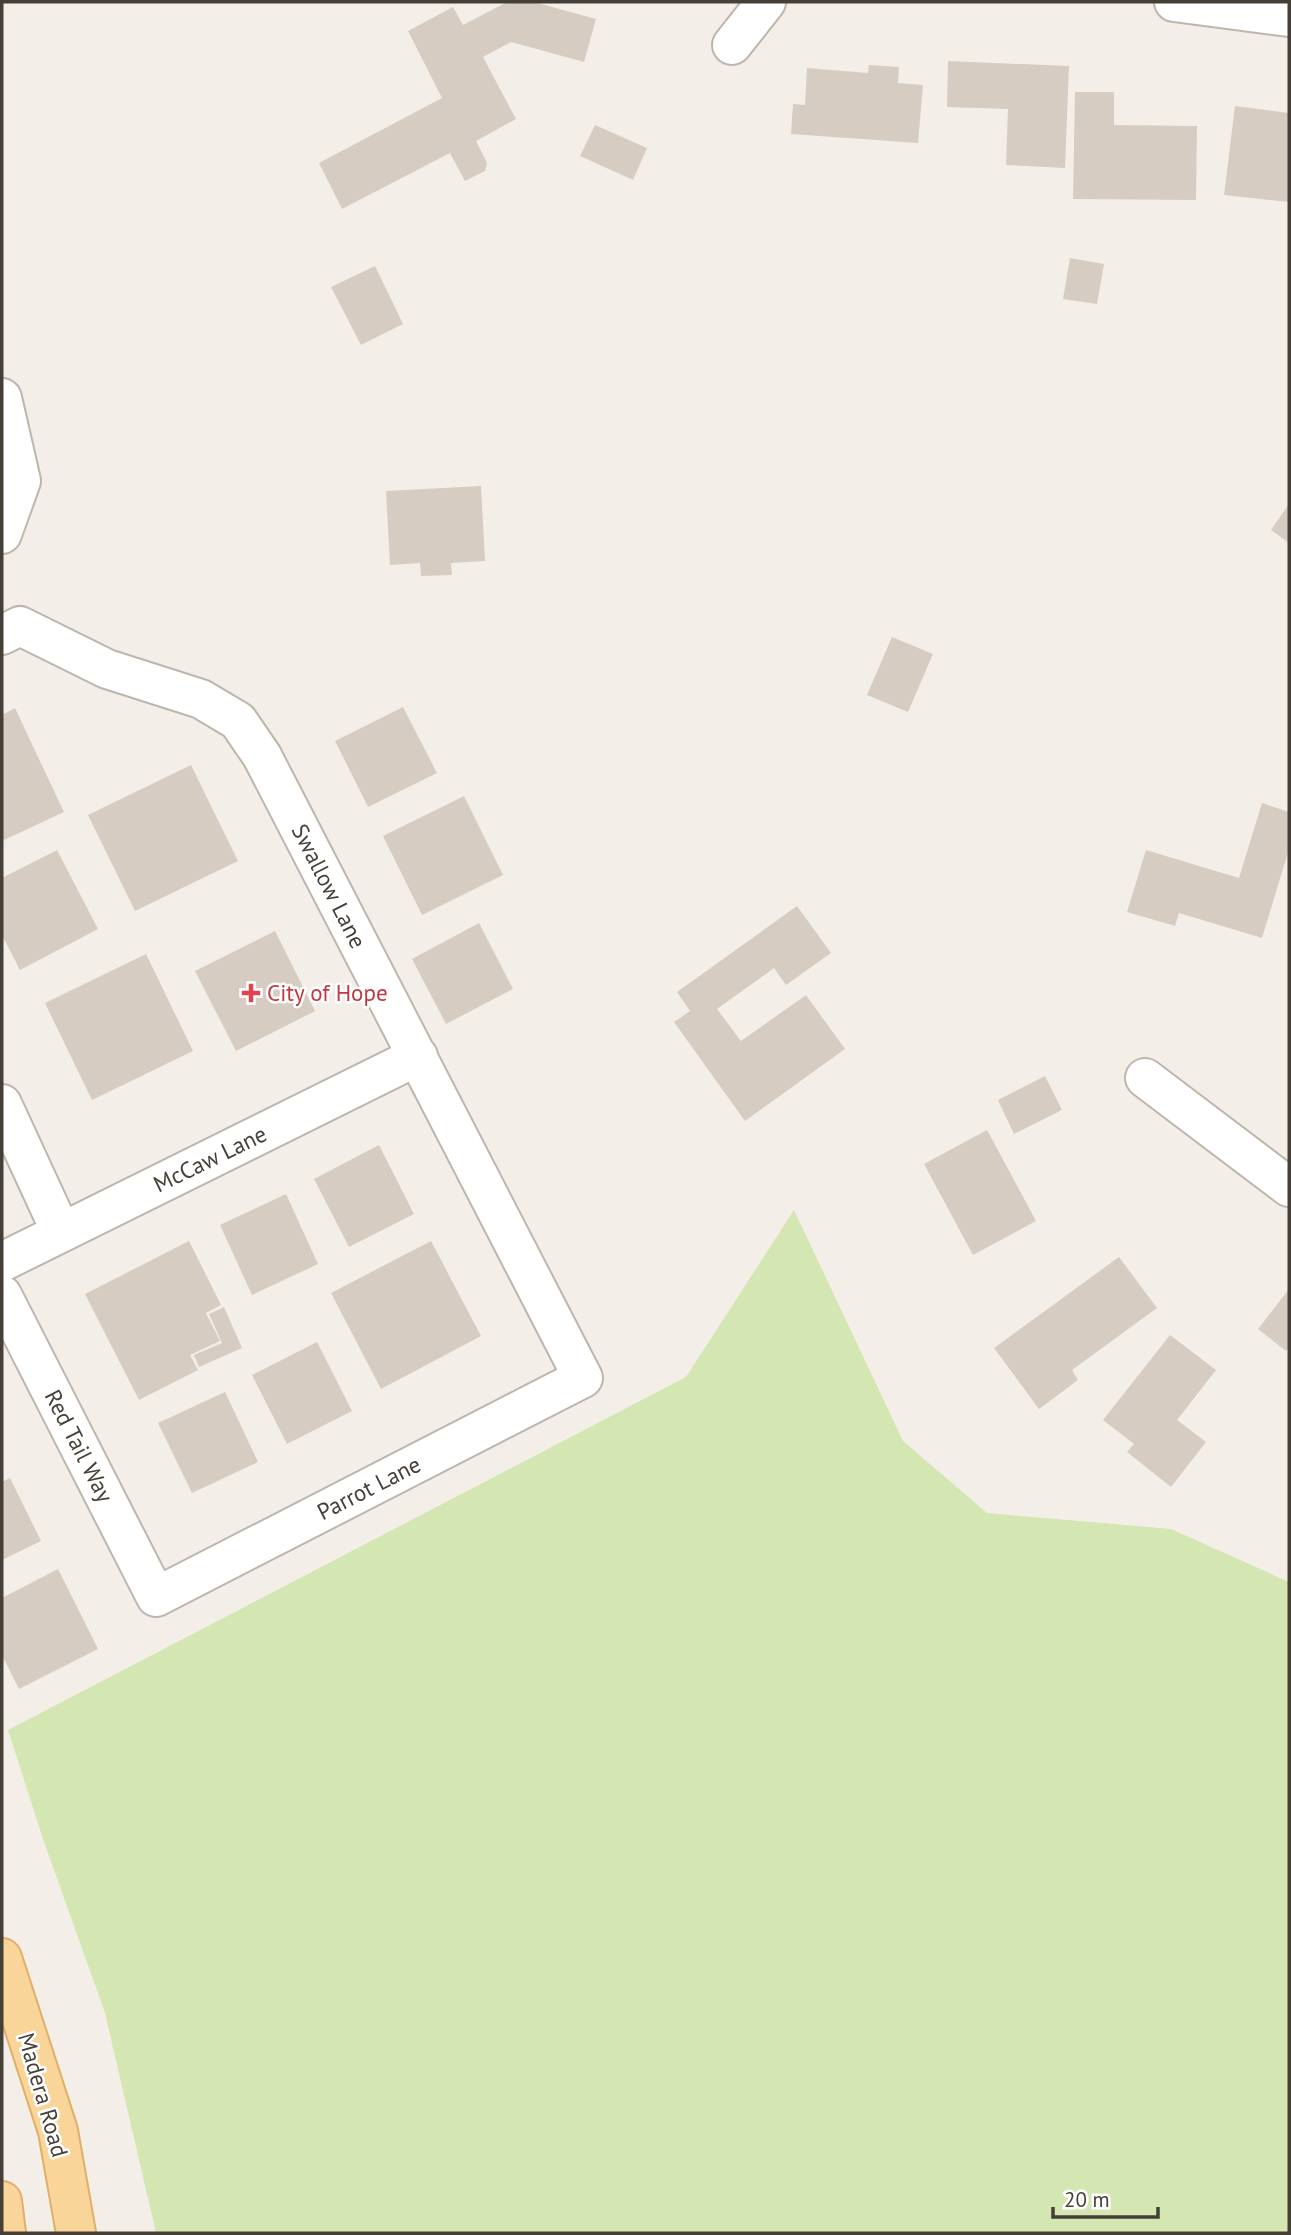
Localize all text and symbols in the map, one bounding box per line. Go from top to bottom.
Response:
street label: Swallow Lane [286,819,373,953]
place label: City of Hope [267,978,388,1007]
marker: City of Hope [241,983,261,1003]
street label: McCaw Lane [148,1119,271,1198]
street label: Red Tail Way [39,1385,120,1507]
street label: Parrot Lane [312,1449,425,1526]
street label: Madera Road [12,2029,75,2160]
scale bar [1053,2176,1158,2220]
text: 20 m [1064,2186,1110,2213]

